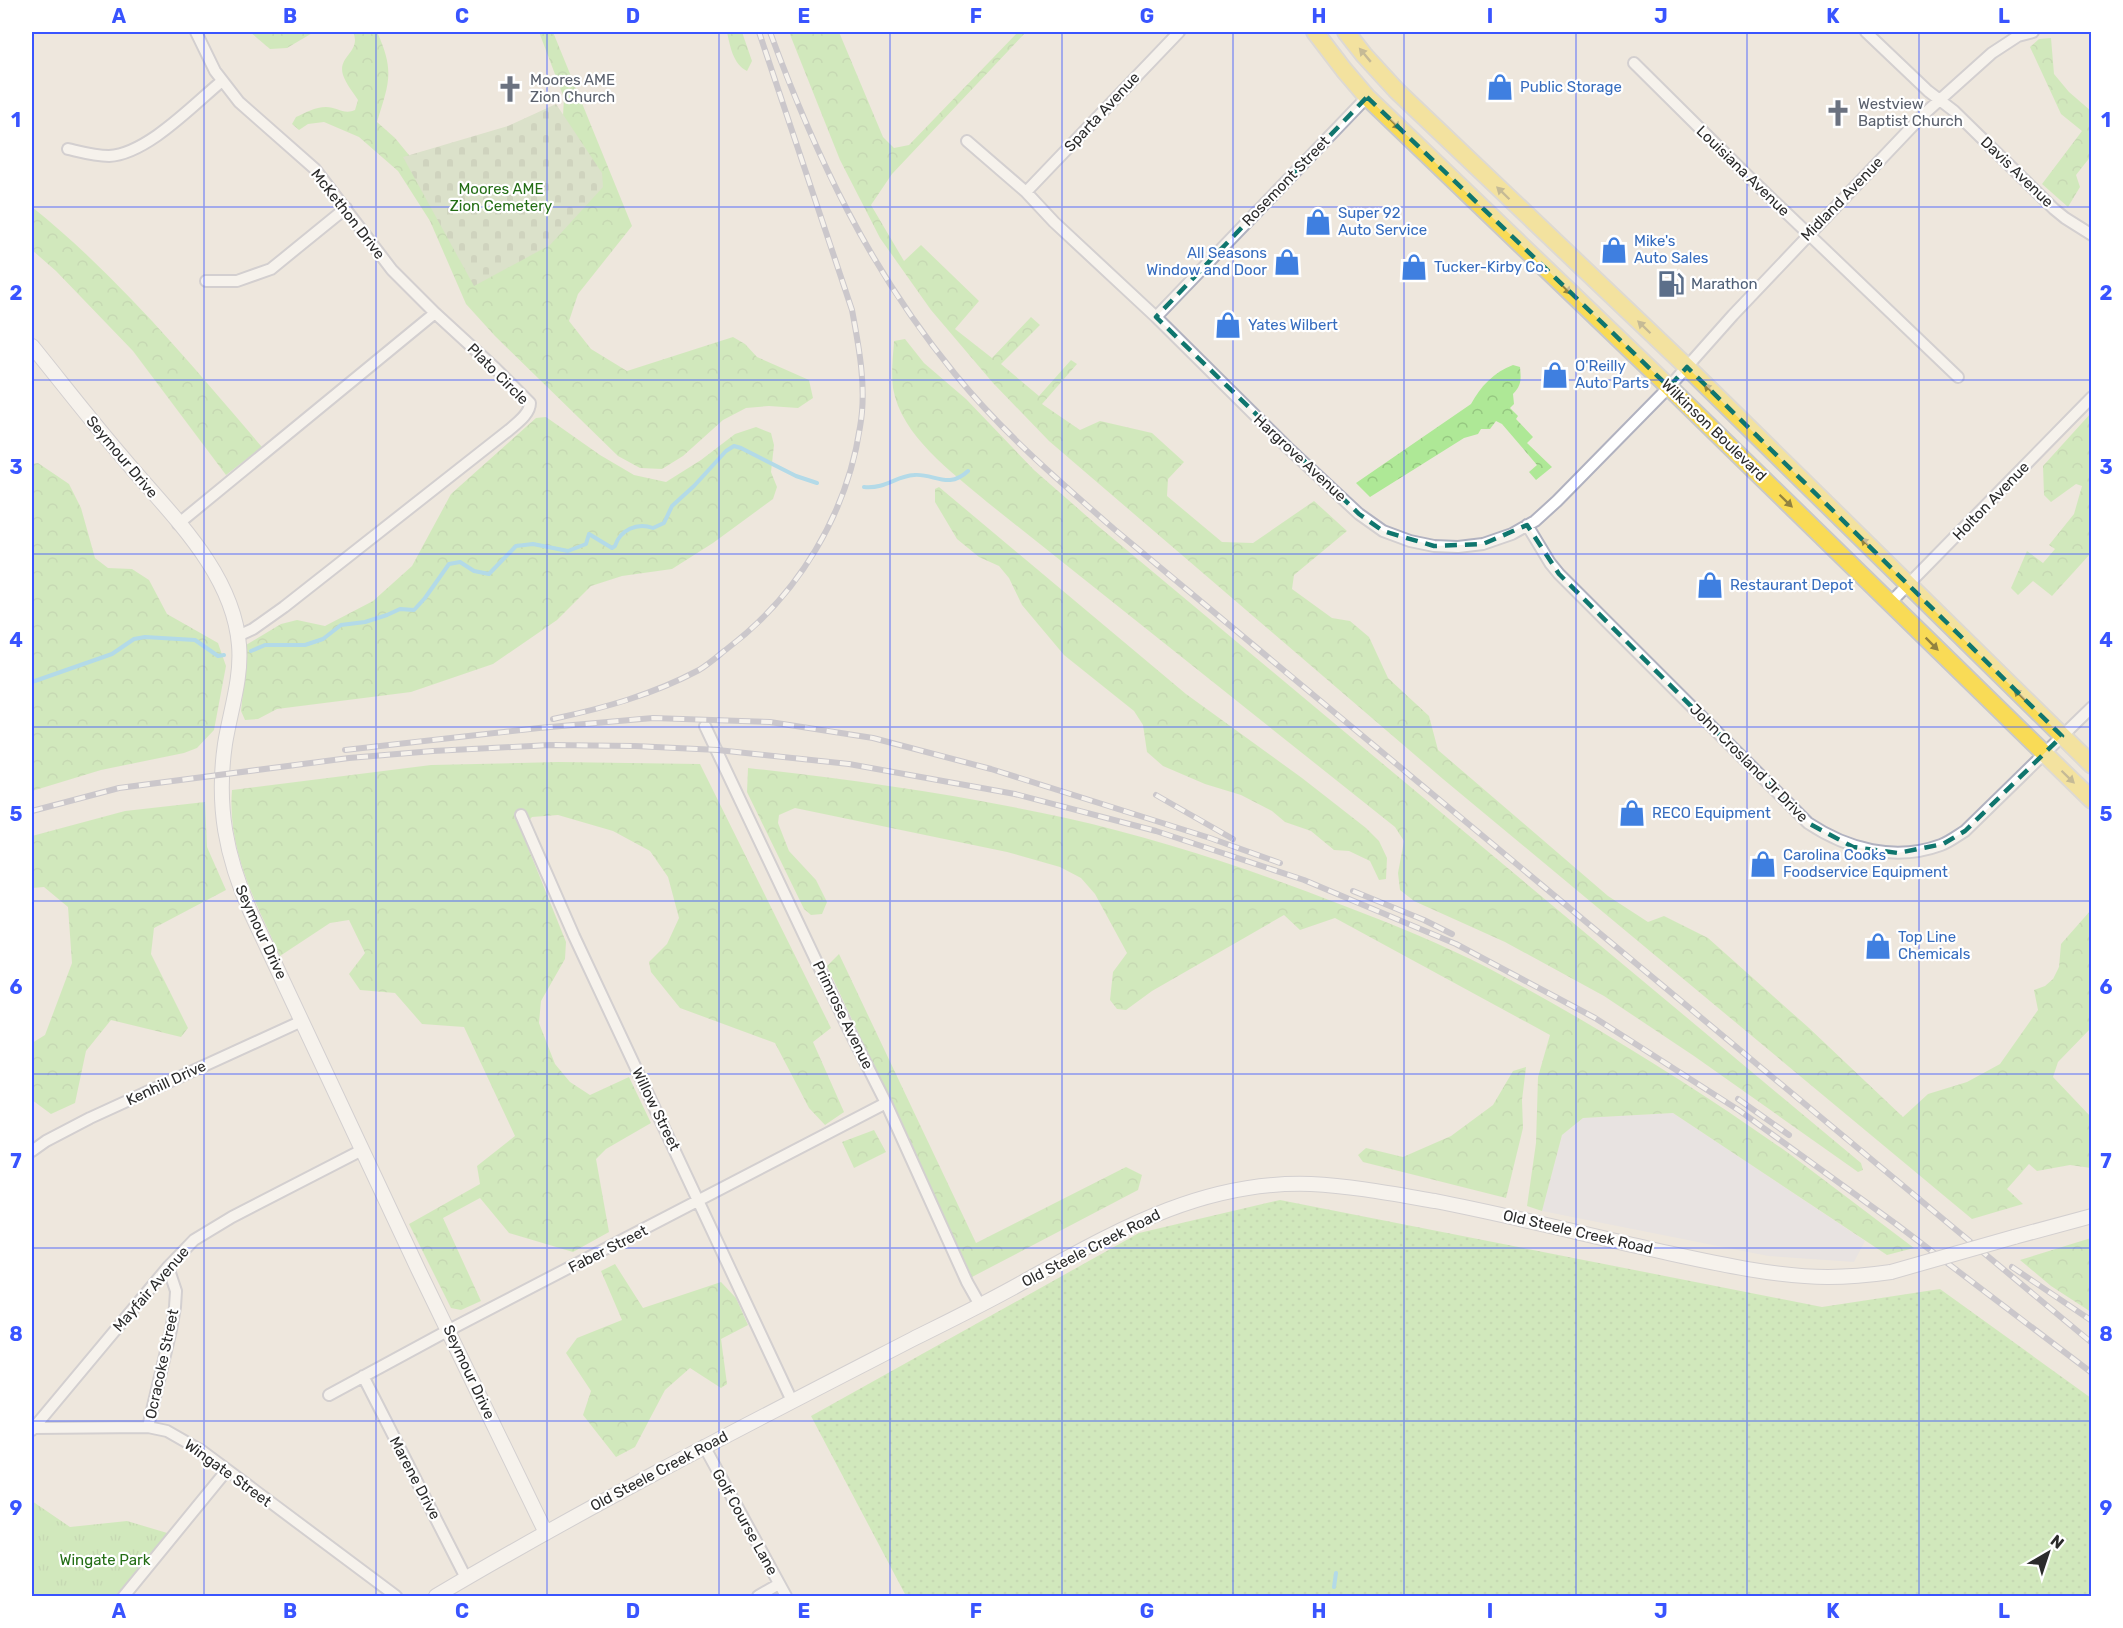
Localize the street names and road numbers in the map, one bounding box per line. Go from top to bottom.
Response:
street label: Sparta Avenue [1061,68,1143,156]
street label: Louisiana Avenue [1693,122,1793,220]
street label: Rosemont Street [1238,132,1334,230]
street label: Davis Avenue [1977,133,2057,211]
street label: Midland Avenue [1797,153,1887,245]
street label: McKethon Drive [307,165,389,263]
street label: Plato Circle [464,340,532,408]
street label: Wilkinson Boulevard [1658,375,1770,485]
street label: Hargrove Avenue [1250,411,1350,505]
street label: Seymour Drive [82,412,162,502]
street label: Holton Avenue [1949,458,2033,544]
street label: John Crosland Jr Drive [1686,700,1812,826]
street label: Seymour Drive [231,882,291,982]
street label: Primrose Avenue [809,958,877,1072]
street label: Kenhill Drive [123,1057,209,1109]
street label: Willow Street [628,1065,684,1154]
street label: Old Steele Creek Road [1019,1205,1163,1291]
street label: Old Steele Creek Road [1501,1206,1655,1258]
street label: Faber Street [565,1221,651,1277]
street label: Mayfair Avenue [109,1243,193,1335]
street label: Ocracoke Street [142,1307,182,1421]
street label: Seymour Drive [439,1322,499,1422]
street label: Old Steele Creek Road [587,1427,731,1515]
street label: Marene Drive [386,1433,444,1523]
street label: Wingate Street [181,1435,275,1511]
street label: Golf Course Lane [708,1466,782,1578]

